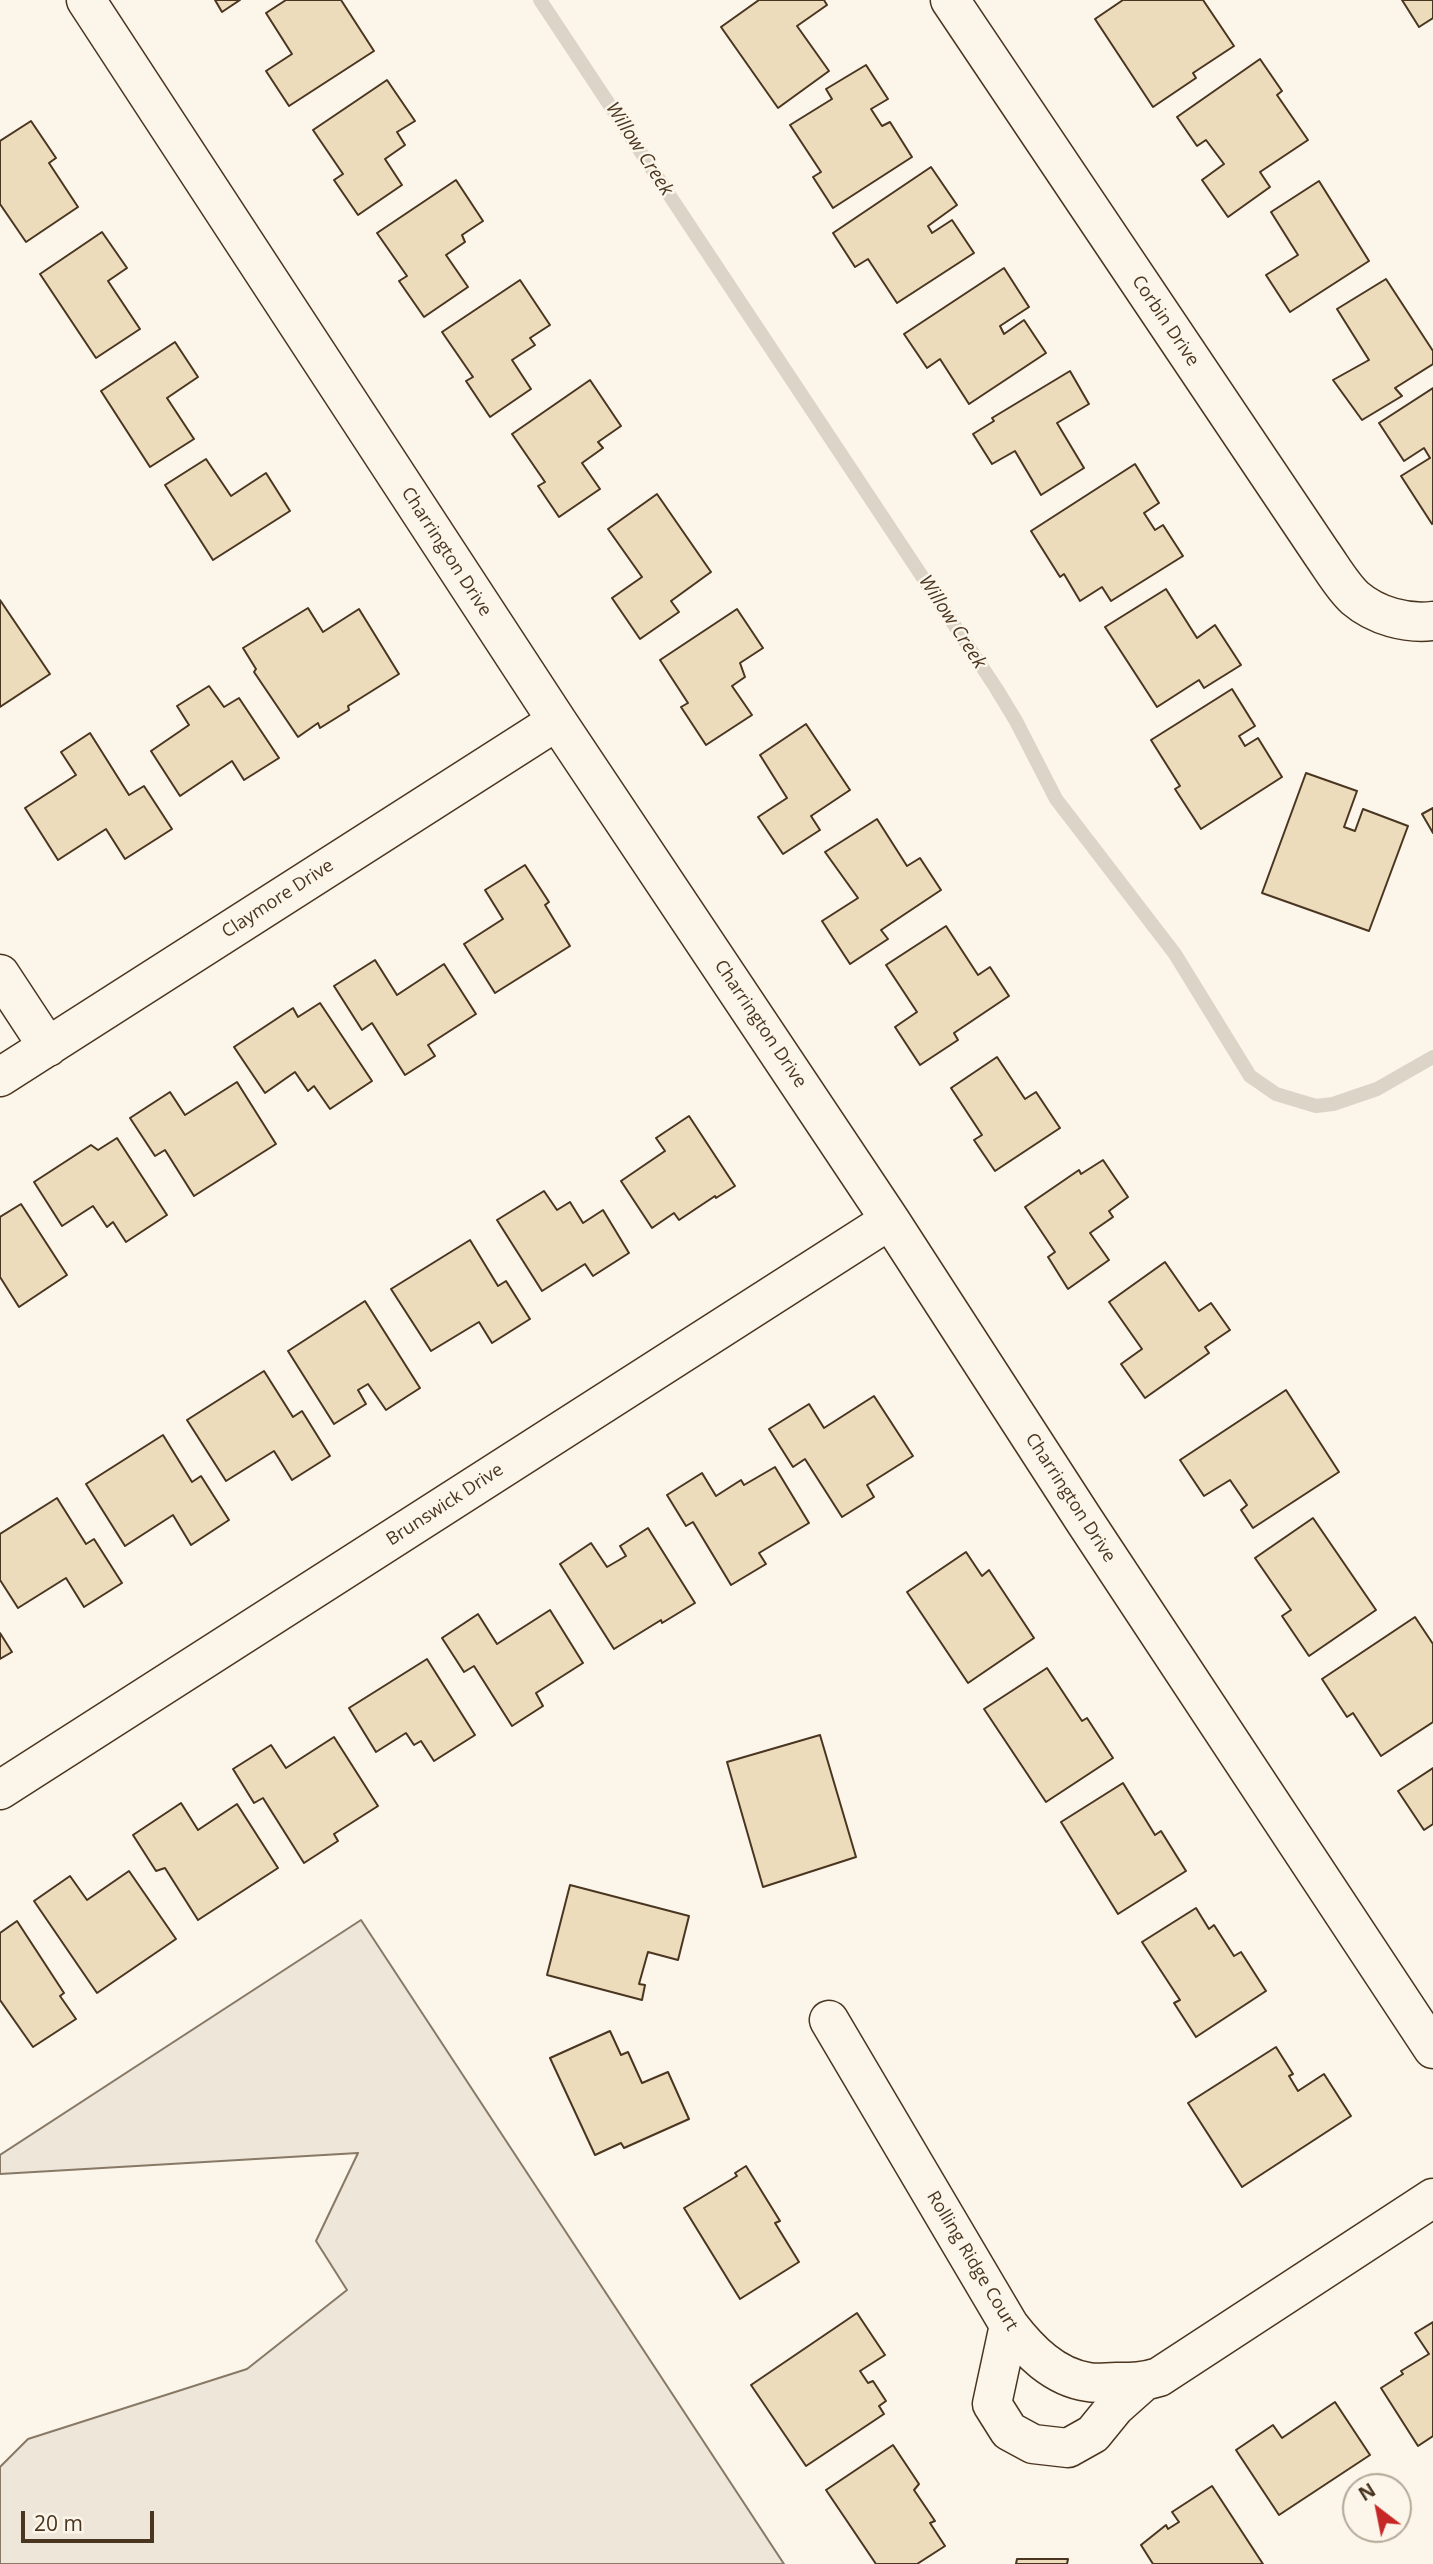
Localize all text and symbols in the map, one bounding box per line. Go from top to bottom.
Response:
water label: Willow Creek [600,98,678,200]
street label: Corbin Drive [1127,271,1203,371]
street label: Charrington Drive [396,483,496,621]
water label: Willow Creek [913,571,991,673]
street label: Claymore Drive [218,855,338,943]
street label: Charrington Drive [709,956,811,1092]
street label: Charrington Drive [1020,1429,1120,1567]
street label: Brunswick Drive [383,1459,507,1551]
street label: Rolling Ridge Court [922,2187,1022,2335]
north arrow [1342,2473,1412,2543]
text: N [1353,2477,1380,2507]
scale bar [24,2498,158,2542]
text: 20 m [34,2509,83,2537]

